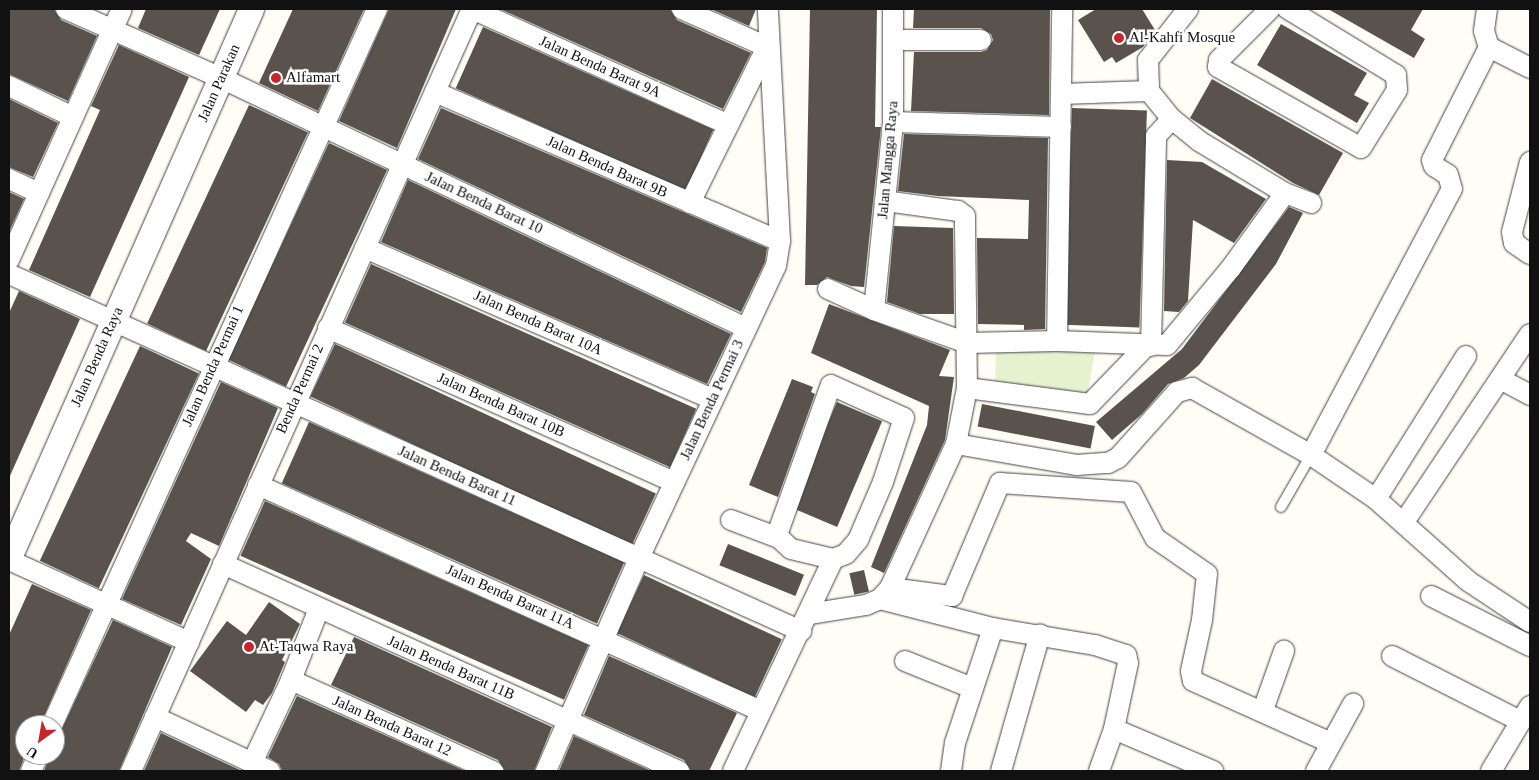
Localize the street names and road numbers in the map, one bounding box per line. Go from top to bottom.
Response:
street label: Jalan Benda Barat 9A [536,32,664,102]
street label: Jalan Parakan [194,41,244,125]
street label: Jalan Mangga Raya [874,100,902,220]
street label: Jalan Benda Barat 9B [544,132,670,202]
street label: Jalan Benda Barat 10 [422,168,546,238]
street label: Jalan Benda Barat 10A [471,287,605,359]
street label: Jalan Benda Permai 1 [178,303,248,429]
street label: Jalan Benda Raya [67,304,127,410]
street label: Jalan Benda Permai 3 [676,337,748,463]
street label: Benda Permai 2 [272,342,328,436]
street label: Jalan Benda Barat 10B [434,369,568,441]
street label: Jalan Benda Barat 11 [395,442,519,510]
street label: Jalan Benda Barat 11A [443,561,577,633]
street label: Jalan Benda Barat 11B [385,632,517,704]
street label: Jalan Benda Barat 12 [330,692,454,760]

